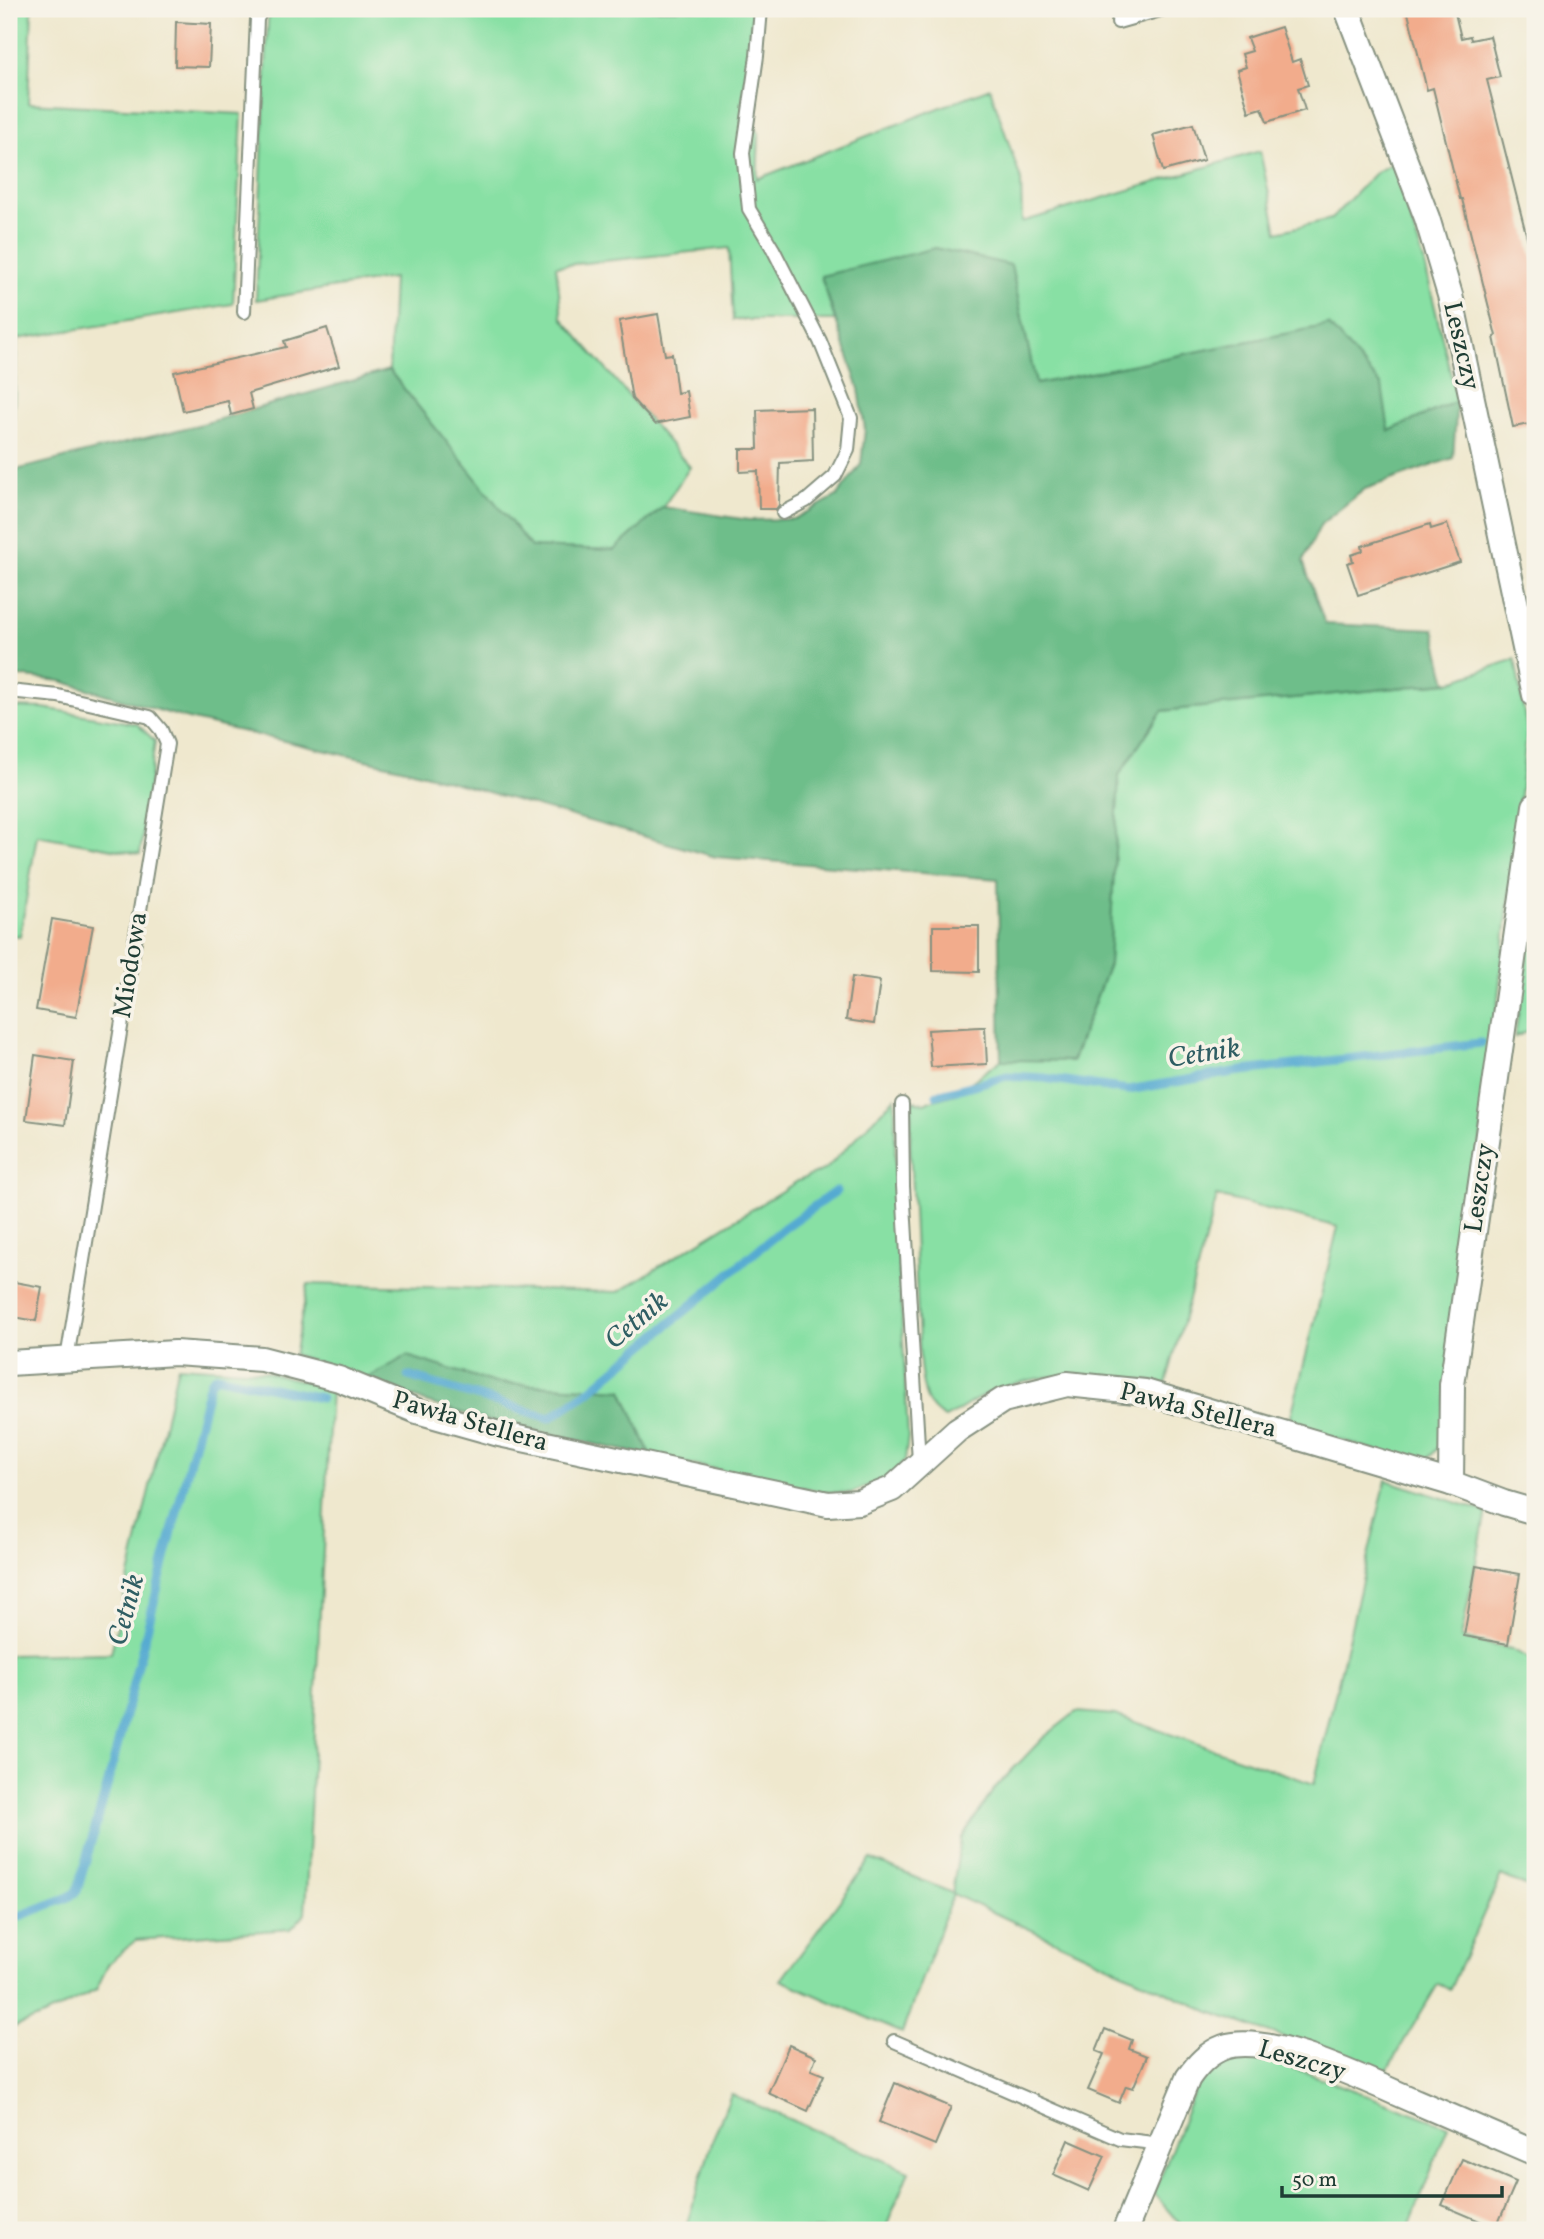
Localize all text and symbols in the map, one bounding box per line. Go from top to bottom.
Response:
street label: Leszczy [1433,298,1489,394]
street label: Miodowa [105,909,157,1021]
water label: Cetnik [1165,1029,1243,1079]
street label: Leszczy [1456,1141,1504,1235]
water label: Cetnik [597,1283,677,1359]
street label: Pawła Stellera [1116,1374,1280,1448]
street label: Pawła Stellera [388,1383,552,1461]
water label: Cetnik [99,1570,155,1650]
street label: Leszczy [1254,2031,1350,2091]
scale bar [1282,2155,1502,2199]
text: 50 m [1292,2166,1337,2195]

